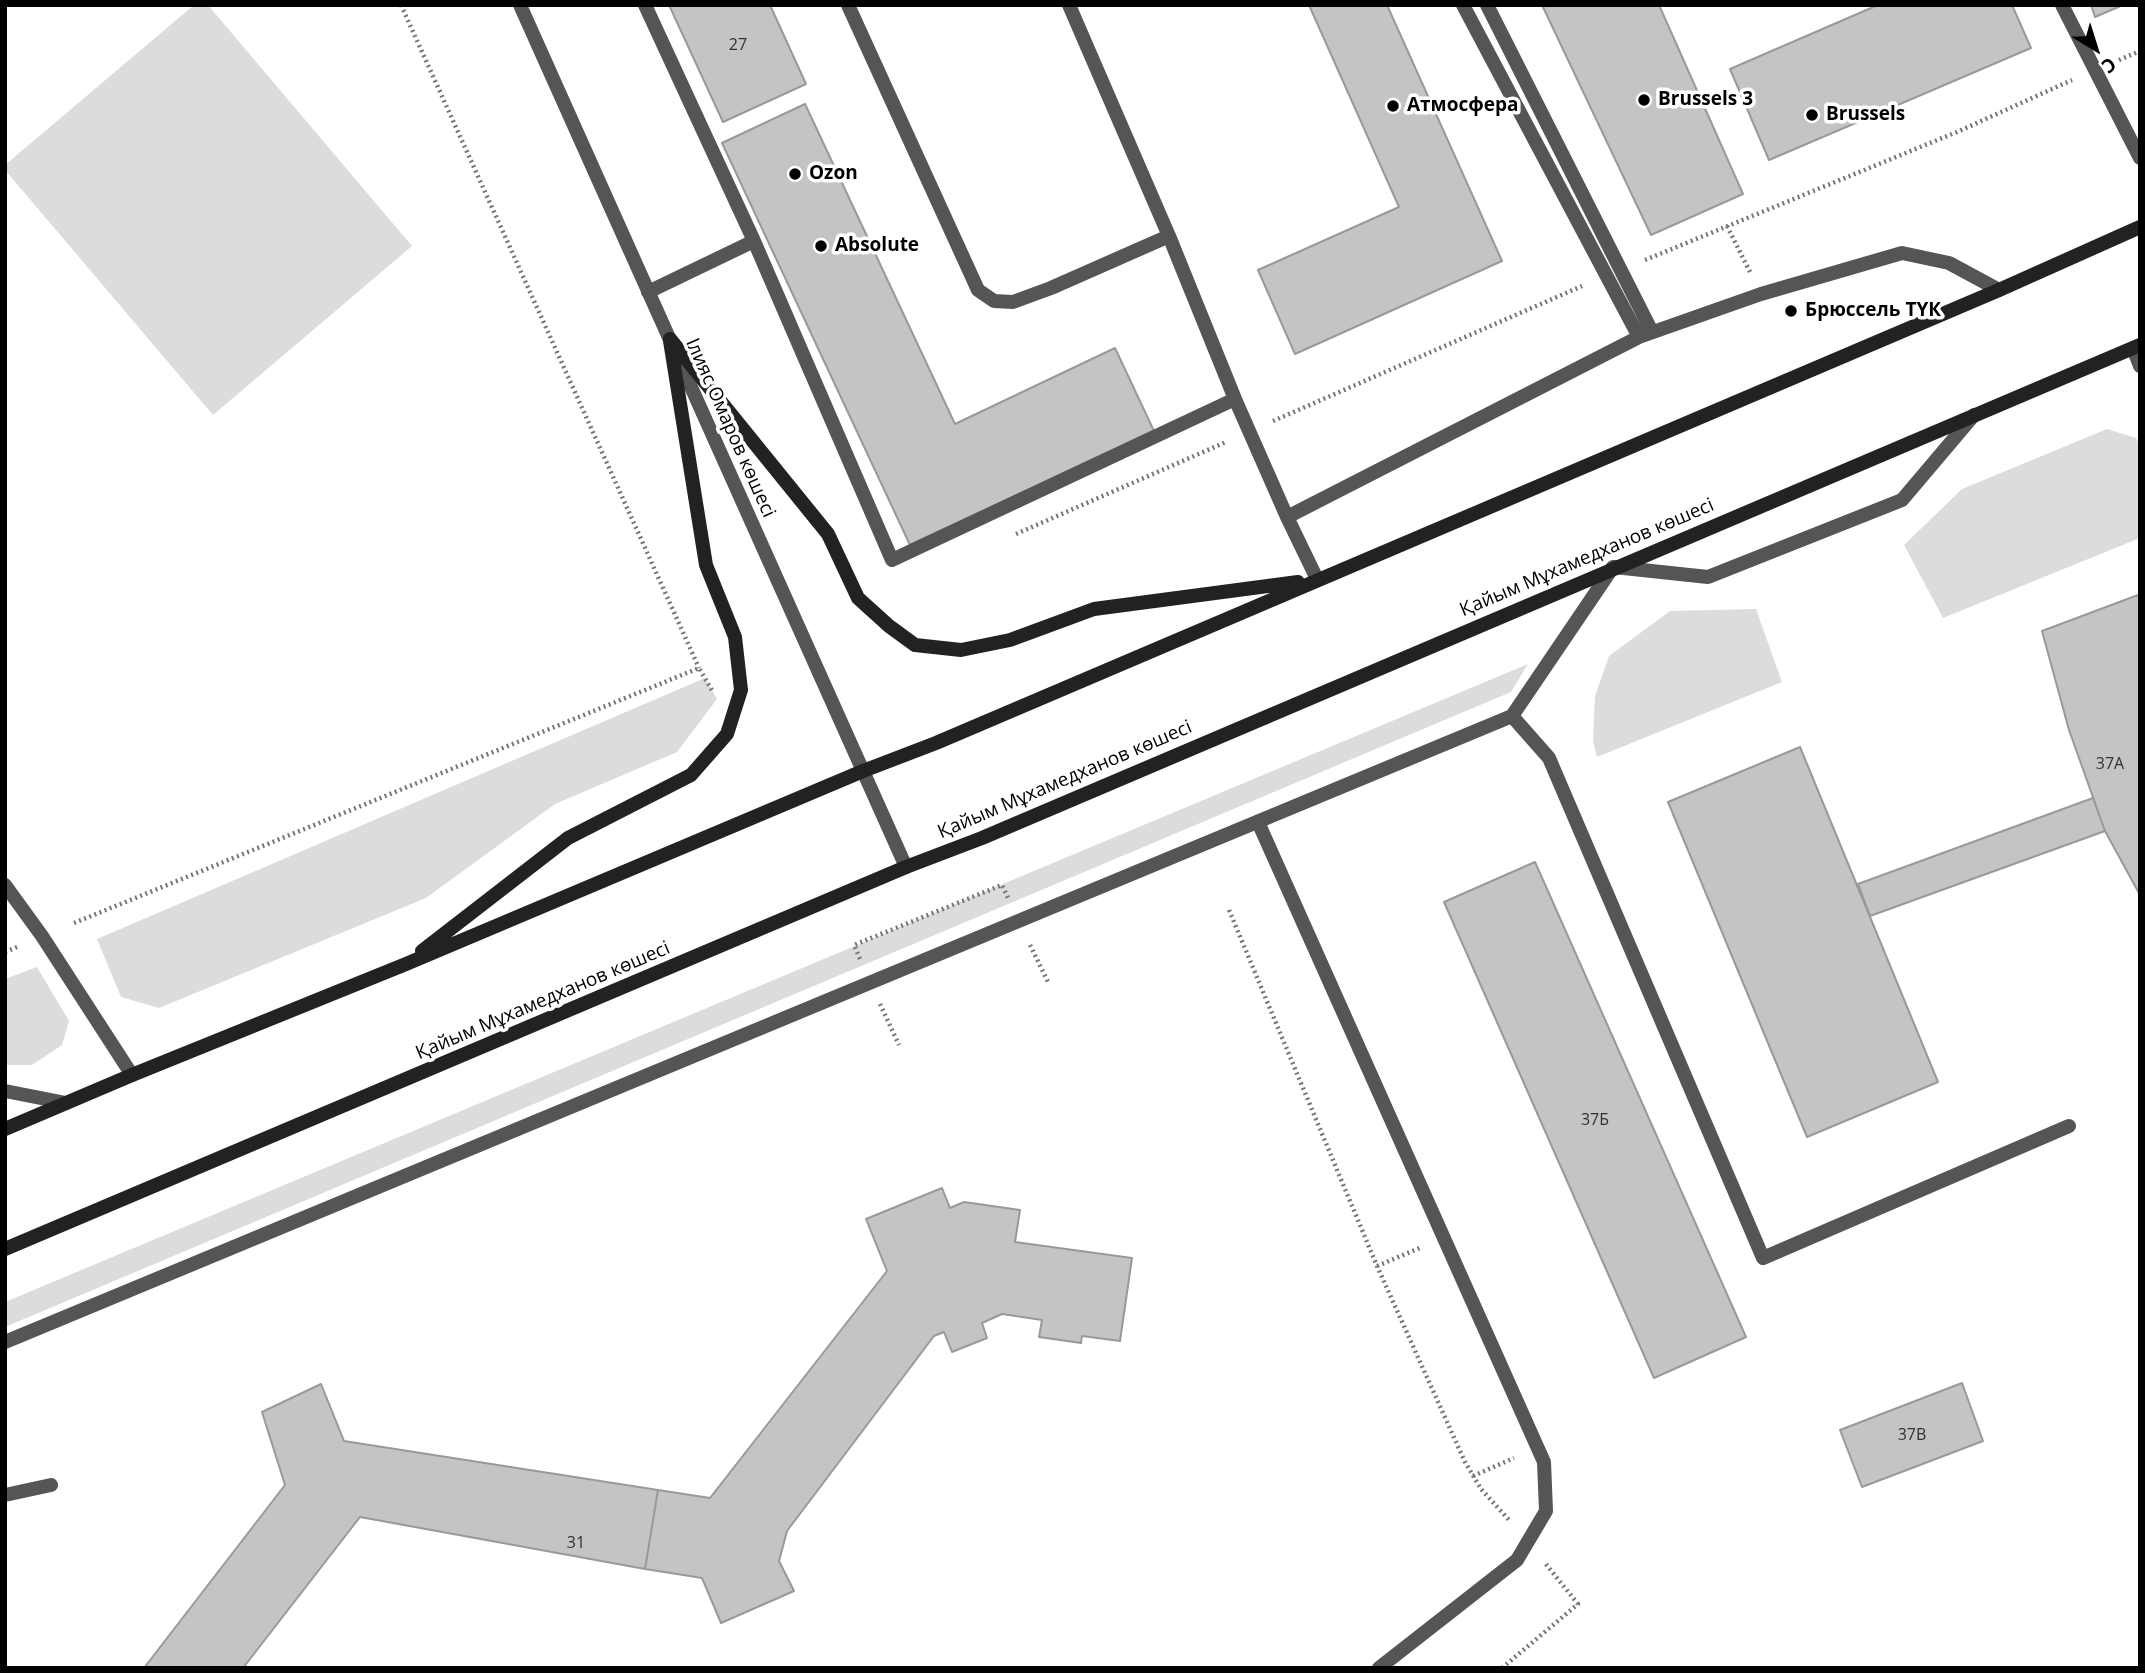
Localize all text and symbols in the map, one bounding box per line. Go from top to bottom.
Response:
north arrow [2061,14,2131,84]
house number: 27 [729,35,747,55]
text: С [2096,52,2122,80]
place label: Brussels 3 [1658,89,1753,111]
marker: Brussels 3 [1636,92,1652,108]
place label: Атмосфера [1407,95,1518,117]
marker: Атмосфера [1385,98,1401,114]
place label: Brussels [1826,104,1905,126]
marker: Brussels [1804,107,1820,123]
place label: Ozon [809,163,858,185]
marker: Ozon [787,166,803,182]
place label: Absolute [835,235,919,257]
marker: Absolute [813,238,829,254]
place label: Брюссель ТҮК [1805,300,1941,322]
marker: Брюссель ТҮК [1783,303,1799,319]
street label: Ілияс Омаров көшесі [680,335,780,521]
street label: Қайым Мұхамедханов көшесі [1457,494,1717,622]
street label: Қайым Мұхамедханов көшесі [935,716,1195,844]
house number: 37А [2096,754,2124,774]
street label: Қайым Мұхамедханов көшесі [413,937,673,1065]
house number: 37Б [1581,1110,1609,1130]
house number: 37В [1898,1425,1926,1445]
house number: 31 [567,1533,585,1553]

